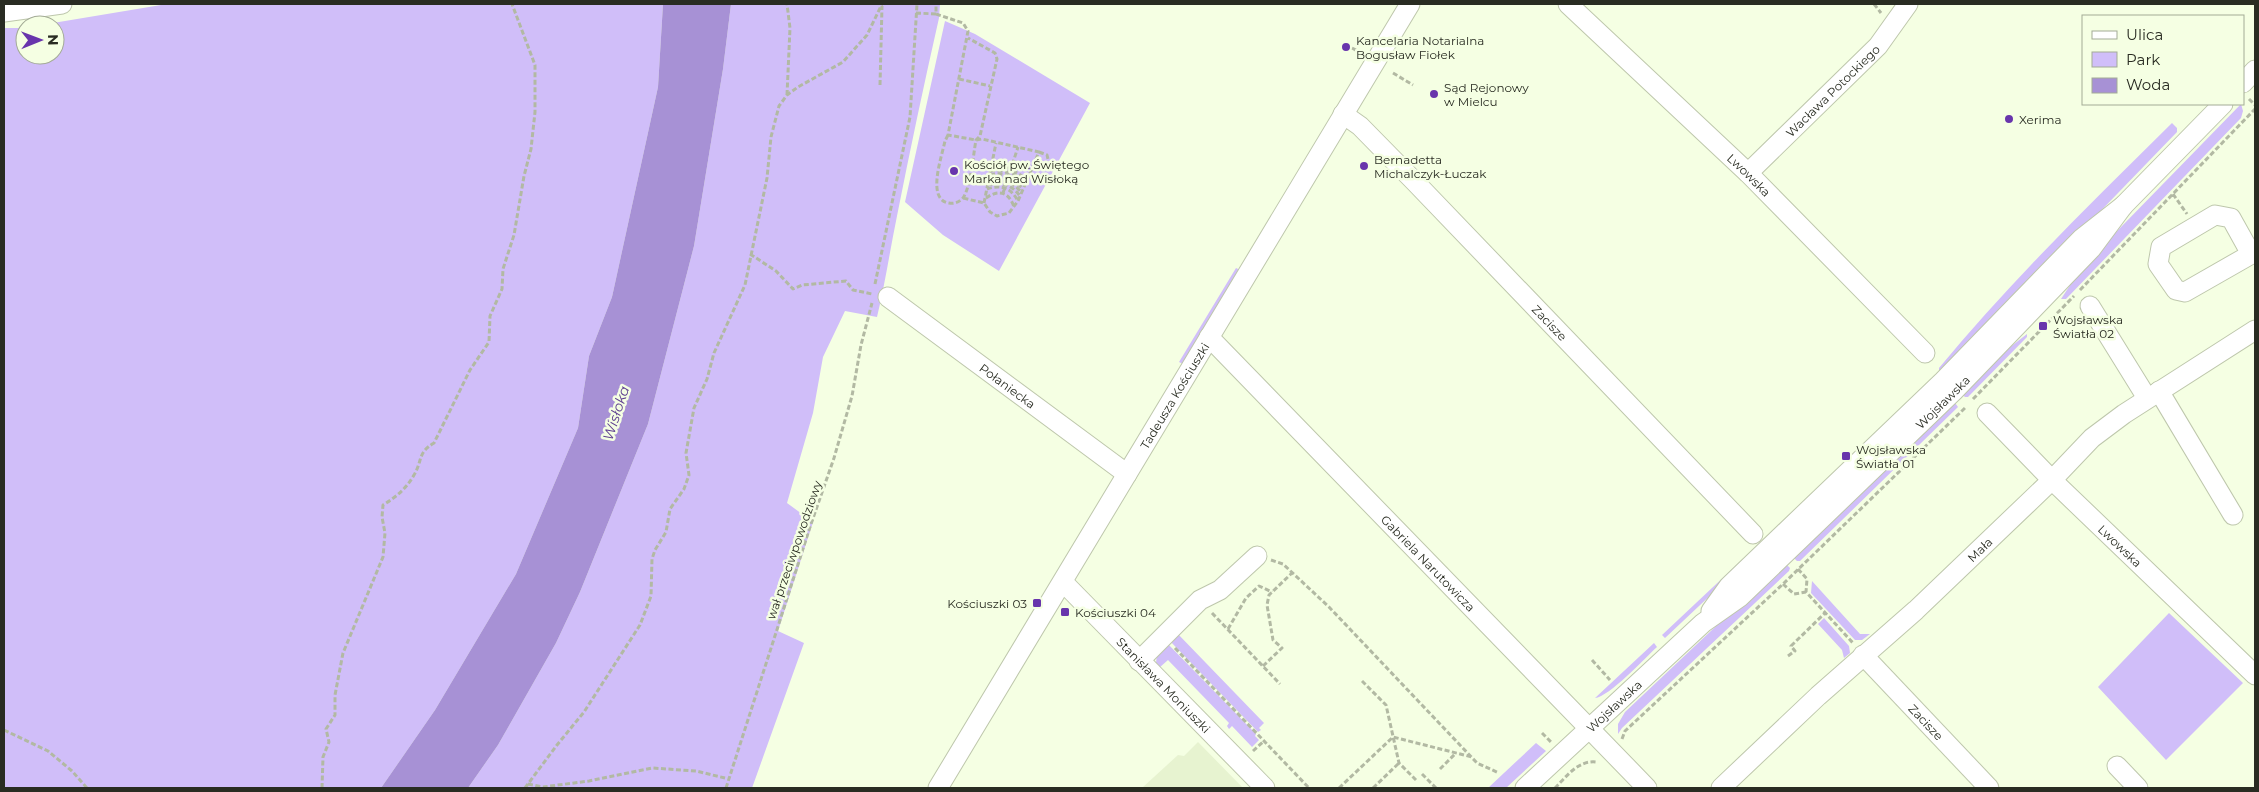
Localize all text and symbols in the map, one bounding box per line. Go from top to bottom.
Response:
north arrow [15,15,65,65]
legend [2082,15,2244,105]
text: Ulica [2126,25,2163,44]
place label: Kancelaria Notarialna Bogusław Fiołek [1356,33,1484,62]
text: N [44,34,62,46]
marker: Kancelaria Notarialna Bogusław Fiołek [1340,41,1352,53]
street label: Wacława Potockiego [1782,41,1883,140]
text: Park [2126,50,2160,69]
text: Woda [2126,75,2170,94]
place label: Sąd Rejonowy w Mielcu [1444,80,1529,109]
marker: Sąd Rejonowy w Mielcu [1428,88,1440,100]
place label: Xerima [2019,112,2062,127]
marker: Xerima [2003,113,2015,125]
street label: Lwowska [1724,150,1774,199]
place label: Bernadetta Michalczyk-Łuczak [1374,152,1487,181]
place label: Kościół pw. Świętego Marka nad Wisłoką [964,157,1089,186]
marker: Bernadetta Michalczyk-Łuczak [1358,160,1370,172]
marker: Kościół pw. Świętego Marka nad Wisłoką [948,165,960,177]
street label: Zacisze [1529,301,1570,343]
place label: Wojsławska Światła 02 [2053,312,2123,341]
marker: Wojsławska Światła 02 [2037,320,2049,332]
street label: Tadeusza Kościuszki [1136,340,1212,451]
street label: Połaniecka [977,360,1039,411]
street label: Wojsławska [1912,372,1973,432]
water label: Wisłoka [599,384,633,442]
place label: Wojsławska Światła 01 [1856,442,1926,471]
marker: Wojsławska Światła 01 [1840,450,1852,462]
street label: wał przeciwpowodziowy [763,478,825,621]
street label: Gabriela Narutowicza [1378,512,1479,614]
street label: Lwowska [2095,521,2145,570]
street label: Mała [1964,534,1995,565]
place label: Kościuszki 03 [947,596,1027,611]
marker: Kościuszki 03 [1031,597,1043,609]
place label: Kościuszki 04 [1075,605,1156,620]
marker: Kościuszki 04 [1059,606,1071,618]
street label: Stanisława Moniuszki [1114,634,1214,736]
street label: Wojsławska [1583,676,1645,735]
street label: Zacisze [1906,701,1947,743]

